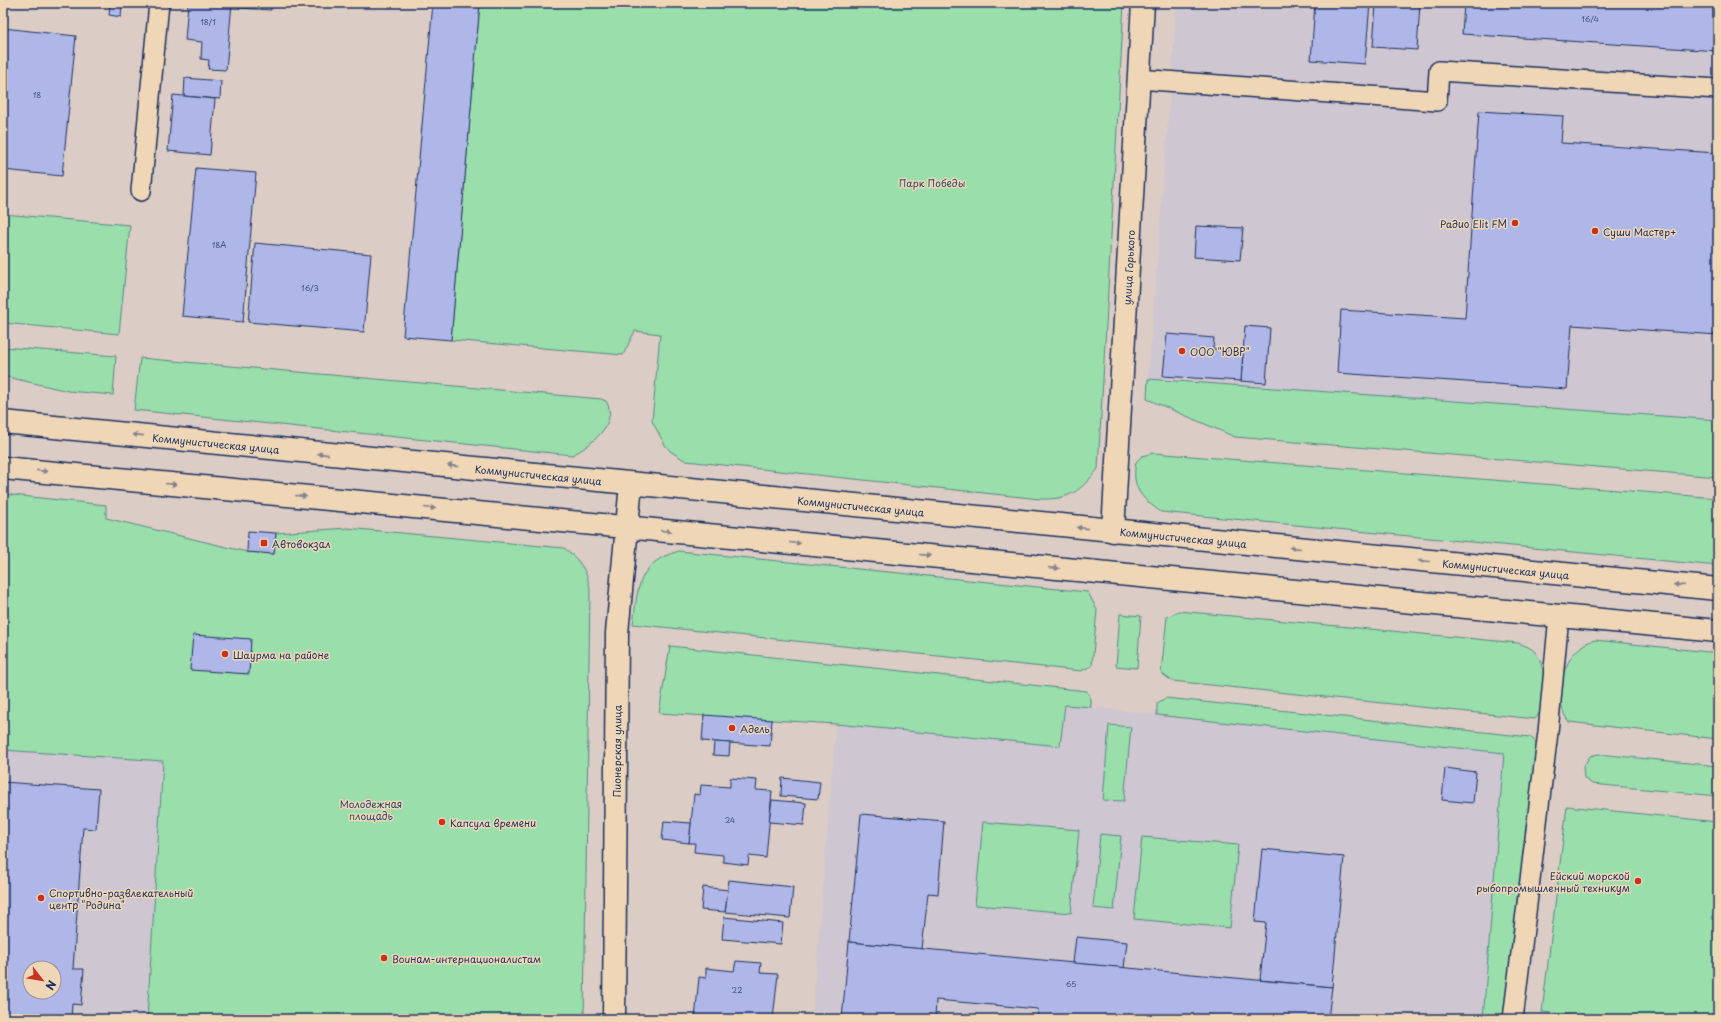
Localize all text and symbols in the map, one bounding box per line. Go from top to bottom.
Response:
house number: 16/4 [1581,13,1599,25]
house number: 18/1 [200,16,216,28]
house number: 18 [33,89,41,101]
park label: Парк Победы [899,175,965,190]
place label: Радио Elit FM [1440,216,1507,231]
marker: Радио Elit FM [1510,218,1520,228]
place label: Суши Мастер+ [1603,224,1677,240]
marker: Суши Мастер+ [1590,226,1600,236]
street label: улица Горького [1118,229,1138,305]
house number: 18А [212,239,226,251]
house number: 16/3 [301,282,319,294]
place label: ООО "ЮВР" [1190,344,1250,359]
marker: ООО "ЮВР" [1177,346,1187,356]
street label: Коммунистическая улица [152,429,281,456]
one-way arrow [132,432,144,438]
one-way arrow [317,450,329,457]
street label: Коммунистическая улица [474,461,603,488]
one-way arrow [447,463,459,470]
one-way arrow [36,468,48,475]
one-way arrow [165,481,177,487]
street label: Коммунистическая улица [797,492,926,519]
one-way arrow [295,493,307,499]
one-way arrow [424,505,436,512]
street label: Коммунистическая улица [1119,523,1248,551]
one-way arrow [1076,525,1088,531]
one-way arrow [660,527,672,534]
place label: Автовокзал [272,536,331,551]
marker: Автовокзал [259,538,269,548]
one-way arrow [789,540,801,546]
one-way arrow [1289,545,1301,552]
one-way arrow [919,552,931,559]
street label: Коммунистическая улица [1442,555,1571,582]
one-way arrow [1418,558,1430,564]
one-way arrow [1048,564,1060,571]
one-way arrow [1673,582,1685,589]
place label: Шаурма на районе [233,647,330,663]
marker: Шаурма на районе [220,649,230,659]
street label: Пионерская улица [608,704,624,797]
place label: Адель [740,721,770,736]
marker: Адель [727,723,737,733]
park label: Молодежная площадь [340,796,402,823]
house number: 24 [725,814,735,826]
place label: Капсула времени [450,815,536,831]
marker: Капсула времени [437,817,447,827]
place label: Ейский морской рыбопромышленный техникум [1476,868,1630,895]
marker: Ейский морской рыбопромышленный техникум [1633,876,1643,886]
place label: Спортивно-развлекательный центр "Родина" [49,885,193,912]
marker: Спортивно-развлекательный центр "Родина" [36,893,46,903]
place label: Воинам-интернационалистам [392,951,541,966]
marker: Воинам-интернационалистам [379,953,389,963]
north arrow [22,960,62,1000]
text: N [41,977,61,994]
house number: 65 [1066,978,1076,990]
house number: 22 [732,984,742,996]

